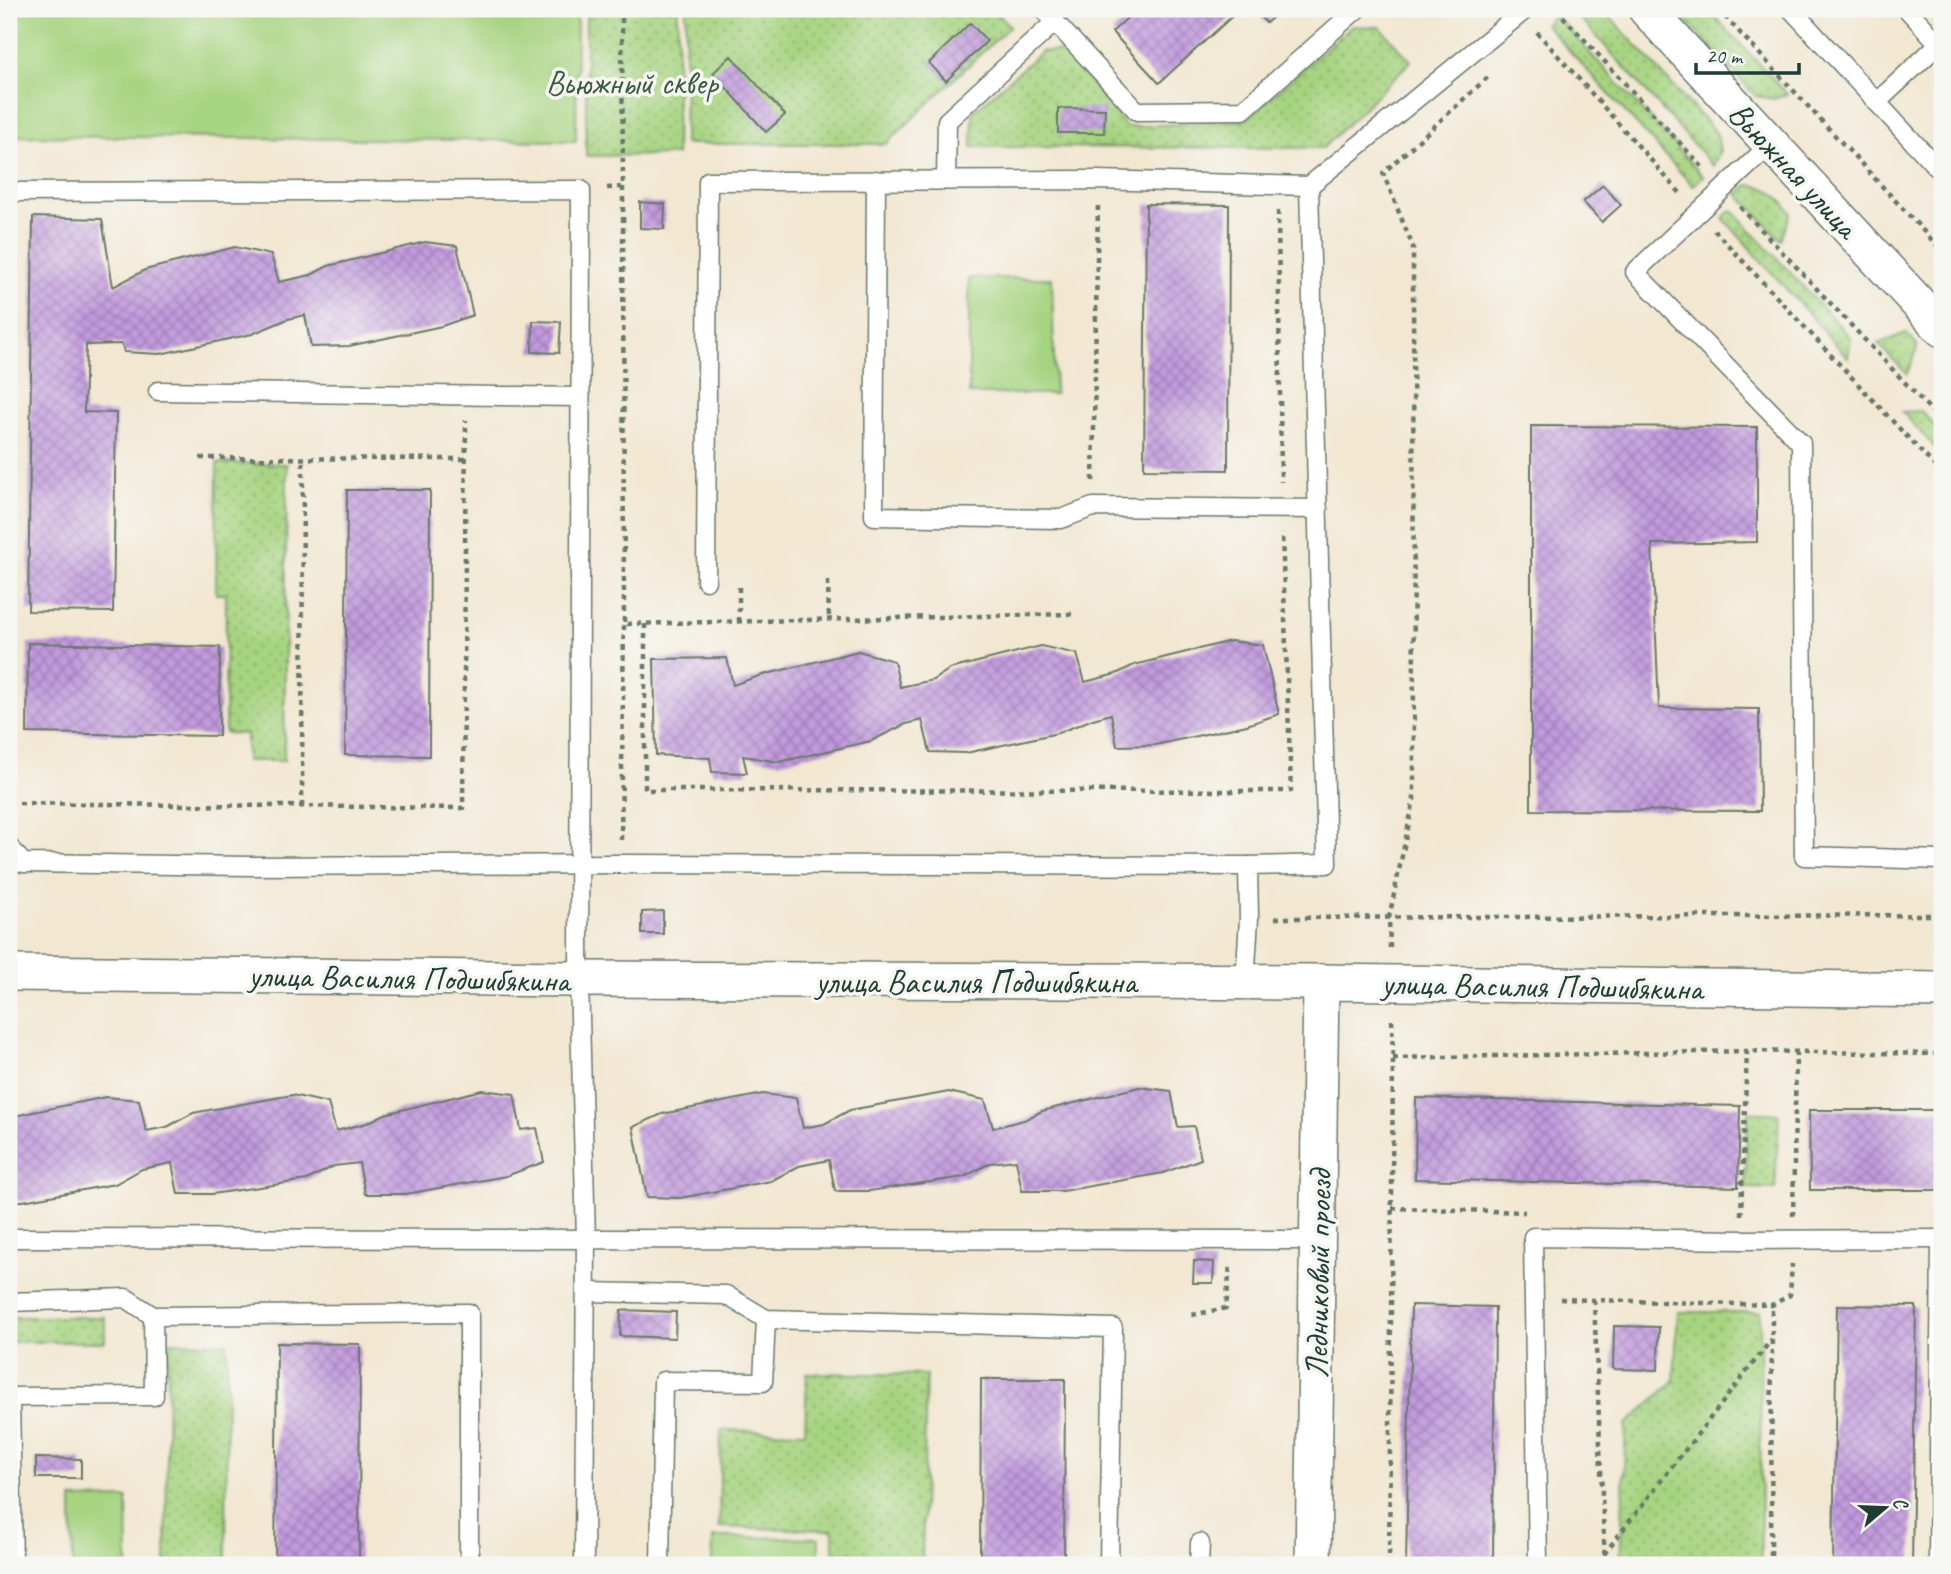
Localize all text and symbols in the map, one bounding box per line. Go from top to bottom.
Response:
scale bar [1696,32,1799,76]
text: 20 m [1706,43,1744,69]
park label: Вьюжный сквер [546,62,719,104]
street label: Вьюжная улица [1719,93,1869,249]
street label: улица Василия Подшибякина [246,954,572,1002]
street label: улица Василия Подшибякина [813,961,1139,1003]
street label: улица Василия Подшибякина [1379,962,1705,1010]
street label: Ледниковый проезд [1295,1166,1341,1379]
north arrow [1850,1472,1920,1542]
text: С [1887,1494,1914,1514]

